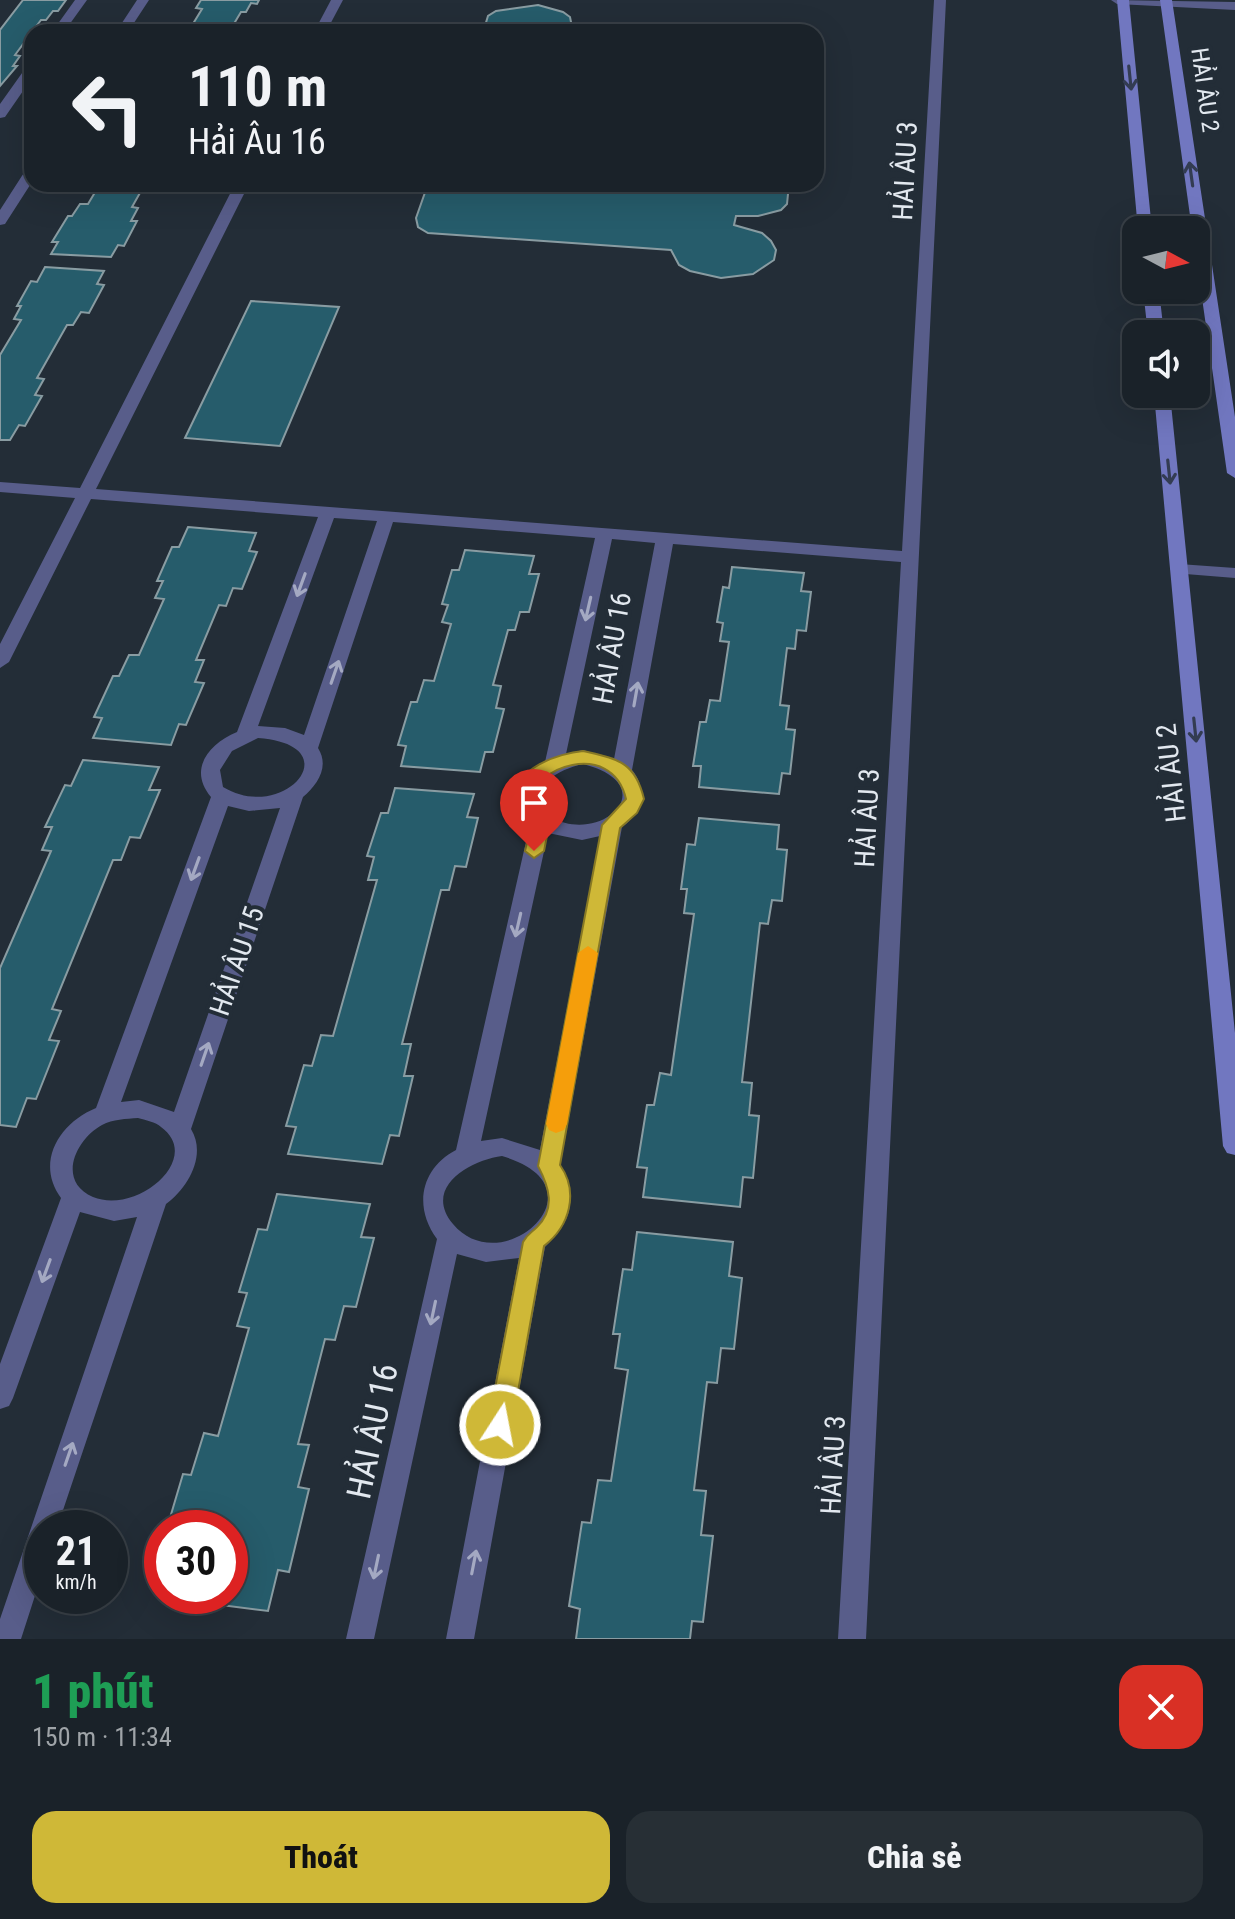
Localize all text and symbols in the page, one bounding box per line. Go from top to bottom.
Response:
street label: HẢI ÂU 2 [1185,46,1227,134]
text: 110 m [188,54,327,120]
icon: left [56,56,160,160]
one-way arrow [1123,64,1138,91]
text: Hải Âu 16 [188,121,326,163]
street label: HẢI ÂU 3 [884,121,924,221]
one-way arrow [1183,162,1198,187]
north arrow [1122,216,1210,304]
map controls [1122,216,1210,408]
button: sound [1122,320,1210,408]
one-way arrow [1162,458,1177,485]
one-way arrow [293,572,307,597]
street label: HẢI ÂU 16 [584,589,638,706]
one-way arrow [580,596,595,622]
one-way arrow [328,660,343,685]
one-way arrow [630,681,645,707]
one-way arrow [1188,716,1203,743]
street label: HẢI ÂU 2 [1147,722,1193,824]
street label: HẢI ÂU 3 [846,768,886,868]
pin [500,769,568,851]
icon: arrive [512,781,556,825]
one-way arrow [187,856,202,881]
street label: HẢI ÂU 15 [201,902,271,1020]
one-way arrow [510,911,525,937]
one-way arrow [199,1042,214,1067]
one-way arrow [38,1258,53,1283]
one-way arrow [425,1300,440,1326]
street label: HẢI ÂU 16 [338,1360,406,1502]
position arrow [458,1383,542,1467]
street label: HẢI ÂU 3 [812,1415,852,1515]
one-way arrow [63,1442,78,1467]
speed limit sign: 30 [144,1510,248,1614]
text: 21 [56,1528,96,1575]
one-way arrow [468,1550,483,1576]
one-way arrow [368,1554,383,1580]
text: km/h [55,1570,97,1594]
text: 1 phút [32,1663,154,1720]
button: close [1119,1665,1203,1749]
text: 150 m · 11:34 [32,1722,172,1752]
button: Thoát [32,1811,610,1903]
button: Chia sẻ [626,1811,1203,1903]

